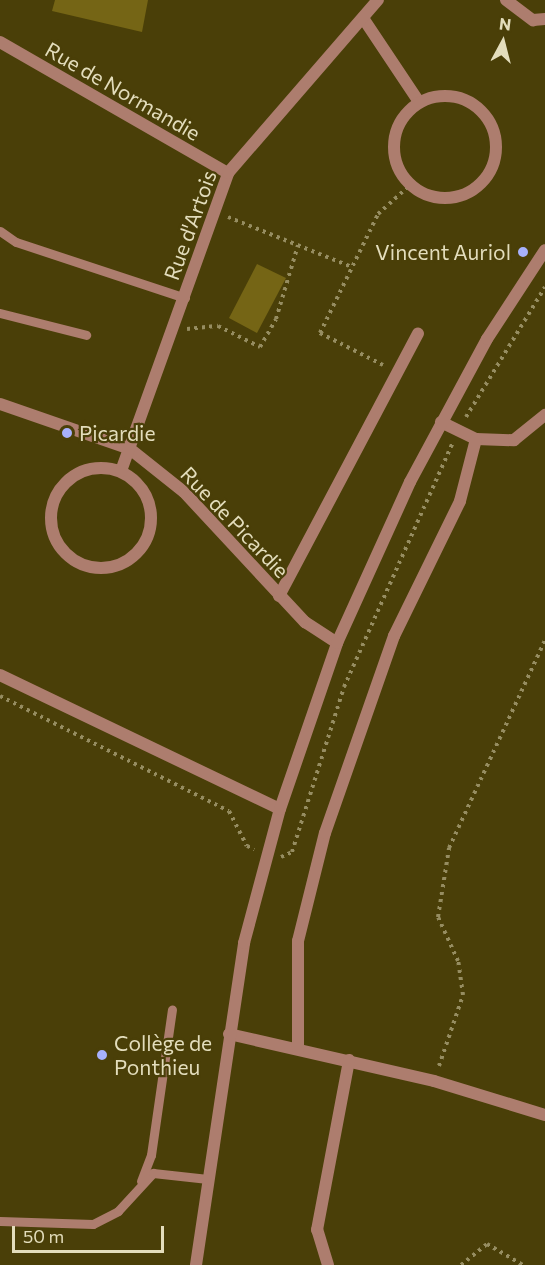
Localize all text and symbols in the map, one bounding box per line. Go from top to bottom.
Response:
north arrow [473,12,533,72]
text: N [498,13,512,34]
street label: Rue de Normandie [41,36,205,146]
street label: Rue d'Artois [159,167,221,283]
place label: Vincent Auriol [375,239,511,265]
marker: Vincent Auriol [516,245,530,259]
place label: Picardie [79,420,156,446]
marker: Picardie [60,426,74,440]
street label: Rue de Picardie [176,461,294,583]
place label: Collège de Ponthieu [114,1030,212,1080]
marker: Collège de Ponthieu [95,1048,109,1062]
scale bar [15,1214,166,1252]
text: 50 m [23,1225,64,1247]

